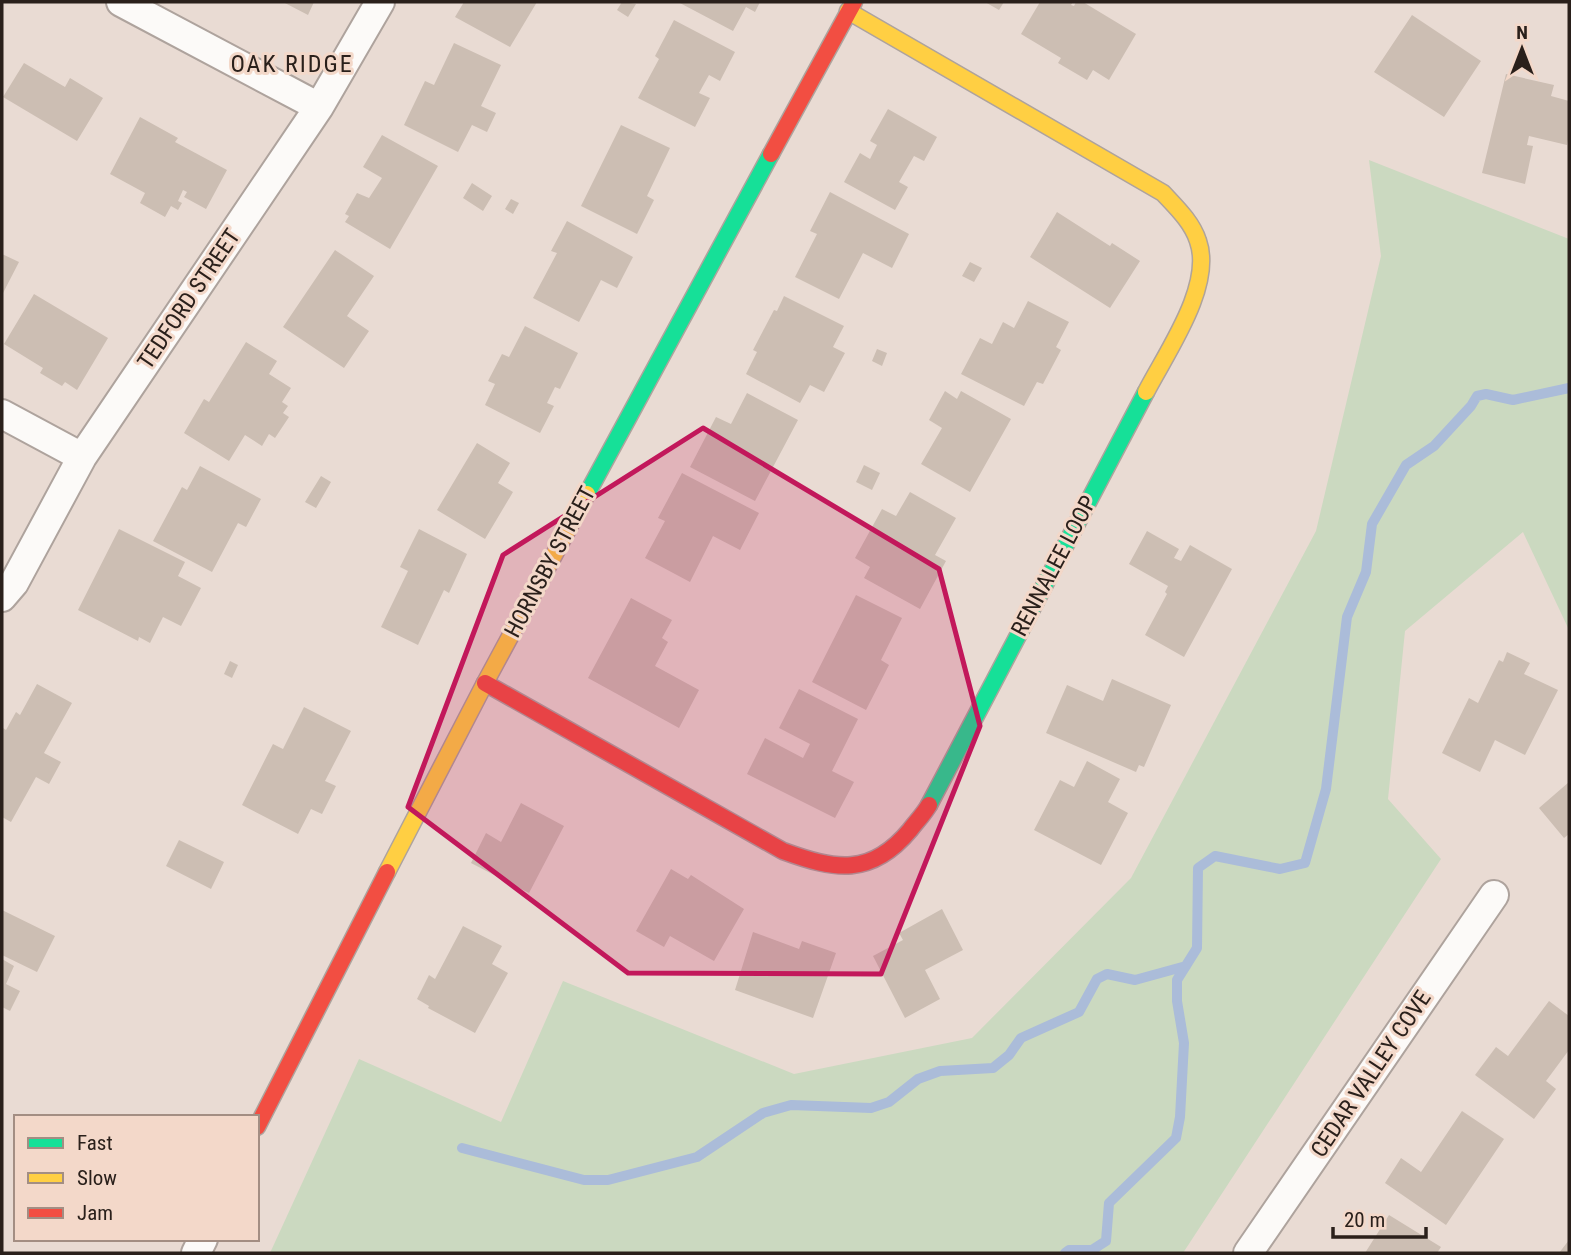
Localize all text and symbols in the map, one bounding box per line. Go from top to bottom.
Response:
north arrow [1487,14,1557,84]
text: N [1516,21,1528,44]
district label: OAK RIDGE [230,50,354,78]
street label: TEDFORD STREET [132,224,246,374]
street label: HORNSBY STREET [499,482,601,642]
street label: RENNALEE LOOP [1006,491,1102,641]
street label: CEDAR VALLEY COVE [1305,986,1437,1162]
legend [14,1115,259,1241]
text: Fast [77,1131,113,1155]
text: Slow [77,1166,117,1190]
scale bar [1333,1196,1426,1240]
text: Jam [77,1201,113,1225]
text: 20 m [1344,1208,1385,1232]

